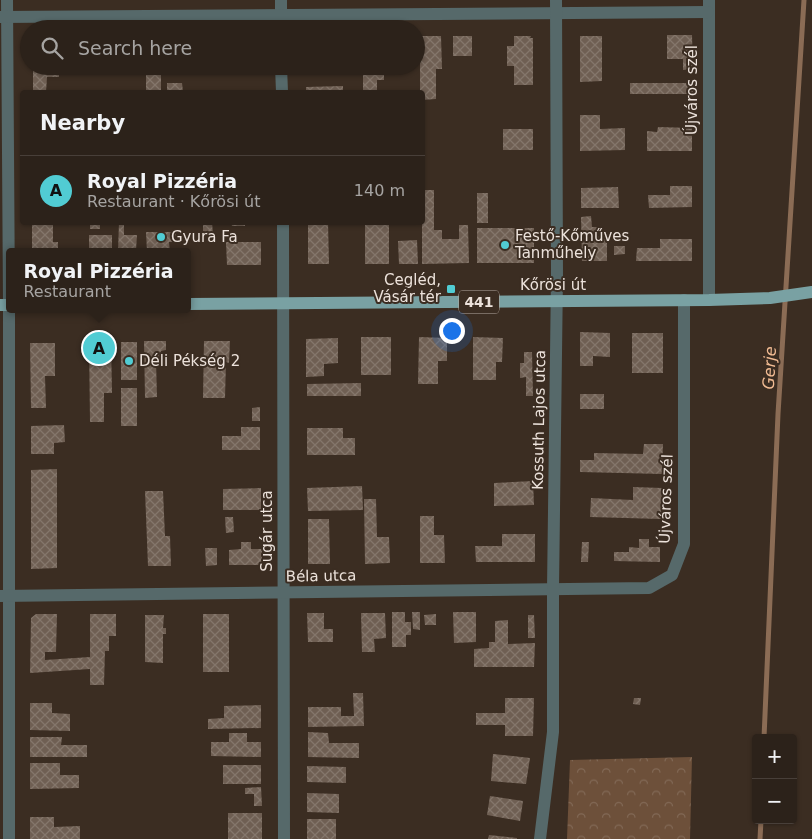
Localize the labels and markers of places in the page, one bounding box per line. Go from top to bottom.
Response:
place label: Festő-Kőműves Tanműhely [514,227,630,262]
place label: Gyura Fa [171,228,238,246]
marker: Gyura Fa [155,231,167,243]
marker: Festő-Kőműves Tanműhely [499,239,511,251]
place label: Cegléd, Vásár tér [373,271,442,306]
marker: Cegléd, Vásár tér [445,283,457,295]
pin: A [83,329,115,367]
place label: Déli Pékség 2 [139,352,240,370]
marker: Déli Pékség 2 [123,355,135,367]

